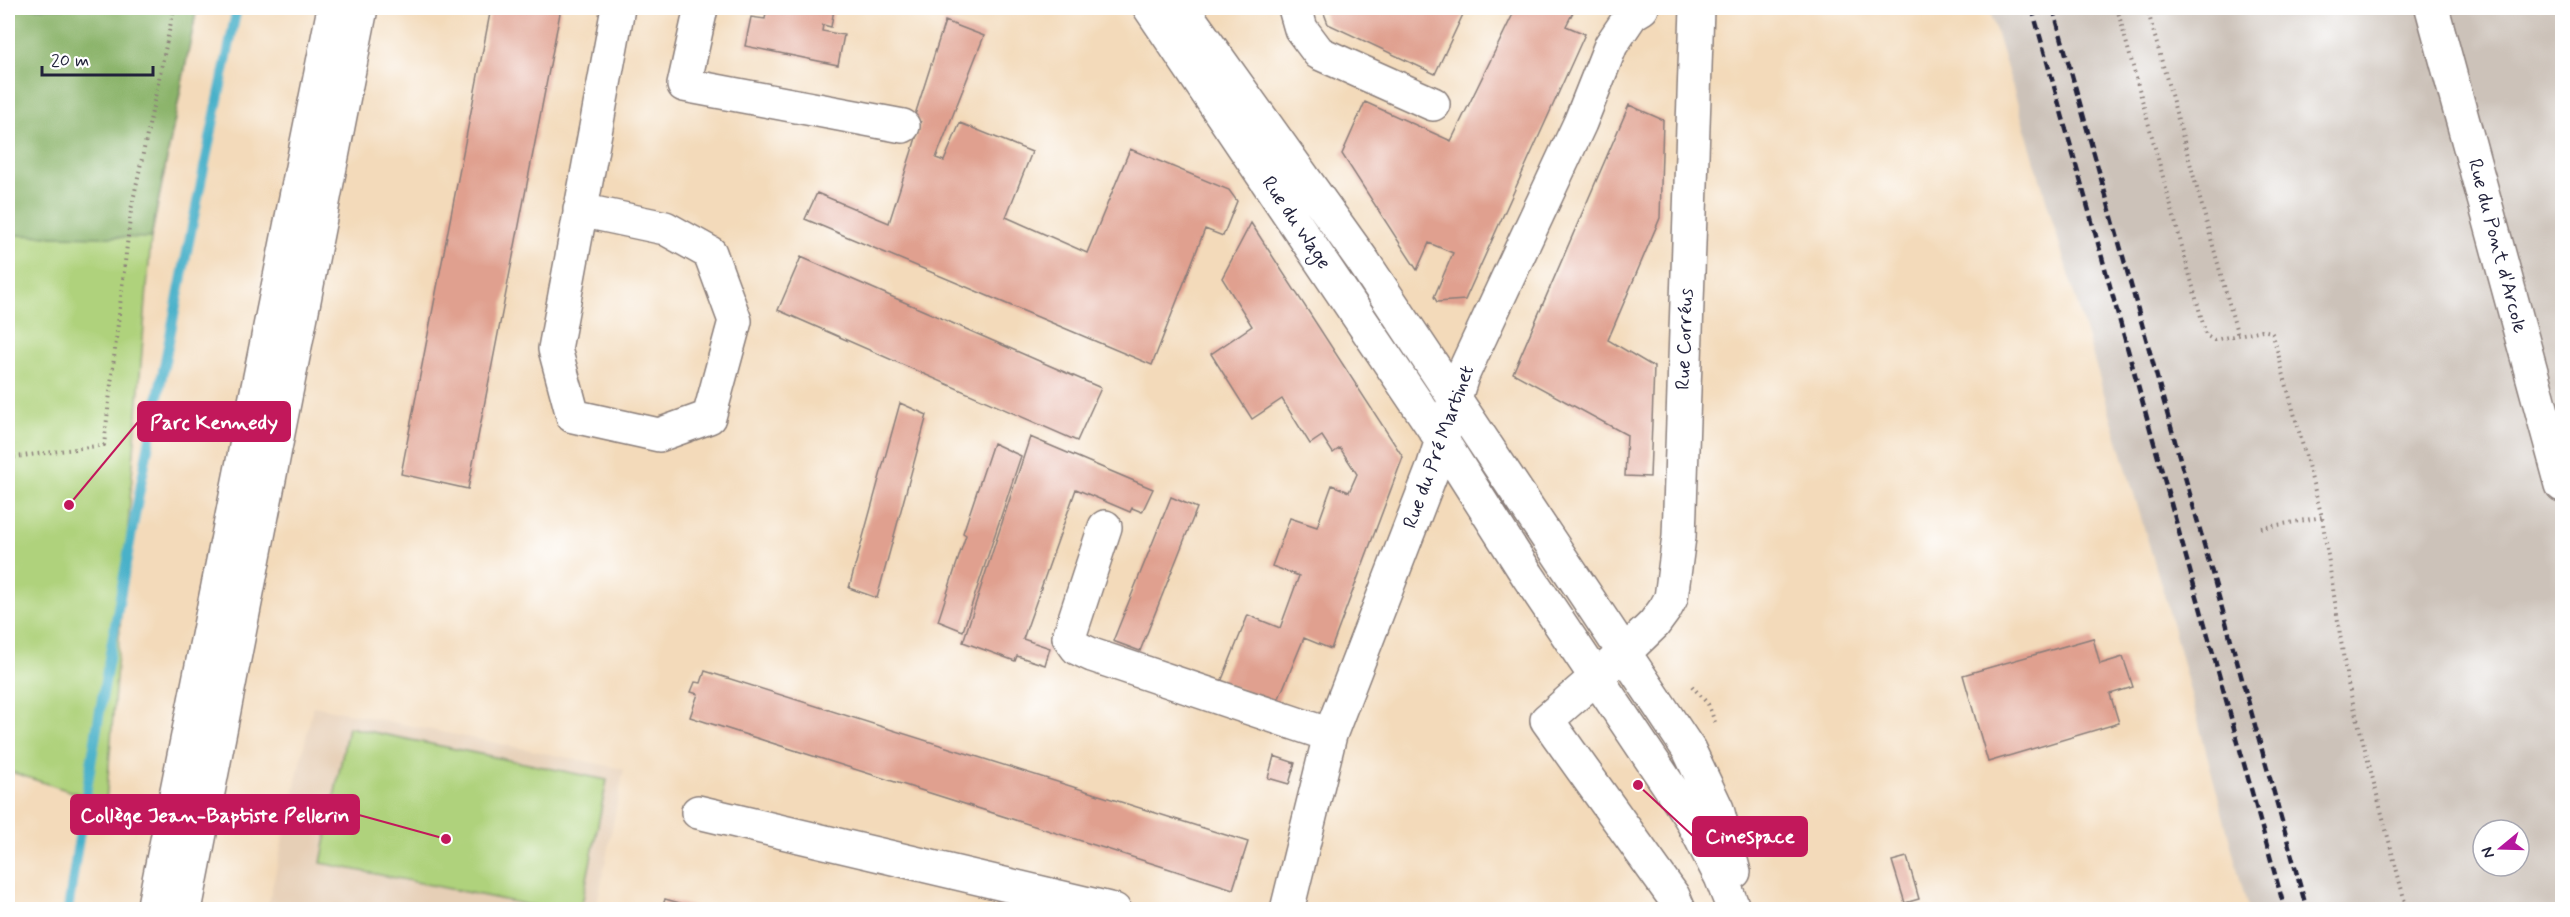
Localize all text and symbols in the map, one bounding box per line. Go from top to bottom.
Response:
scale bar [42,39,153,77]
text: 20 m [51,49,89,73]
street label: Rue du Pont d'Arcole [2461,156,2533,336]
street label: Rue du Wage [1254,171,1337,275]
street label: Rue Corréus [1670,287,1700,390]
street label: Rue du Pré Martinet [1397,362,1481,532]
callout: Parc Kennedy [138,402,290,441]
text: Parc Kennedy [150,409,278,437]
callout: Collège Jean-Baptiste Pellerin [71,795,359,834]
text: Collège Jean-Baptiste Pellerin [80,802,350,830]
callout: Cinespace [1693,817,1807,856]
north arrow [2471,818,2531,878]
text: Cinespace [1705,823,1795,851]
text: N [2477,844,2500,861]

